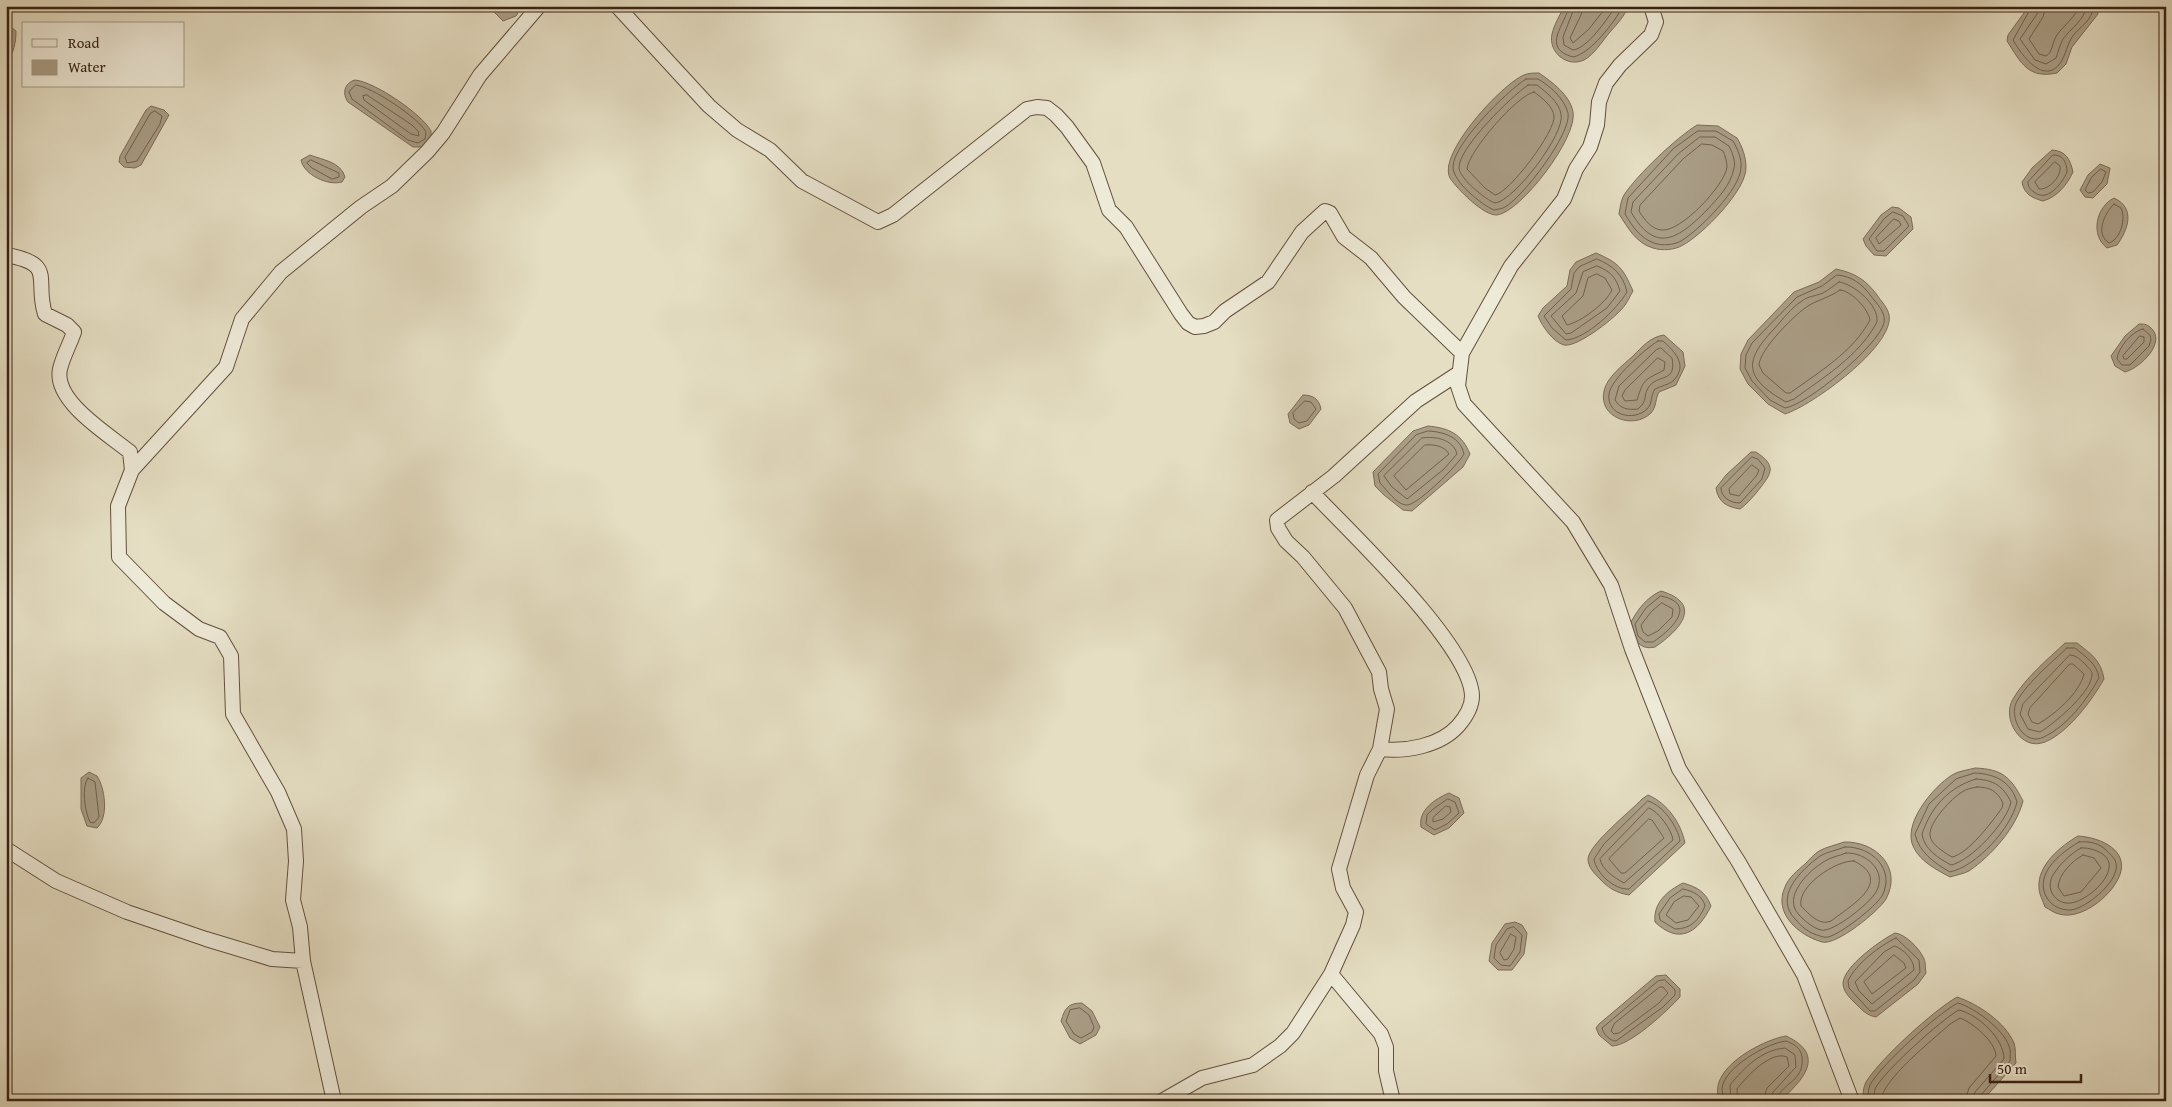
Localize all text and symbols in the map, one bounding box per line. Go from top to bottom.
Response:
legend [22,22,185,88]
text: Road [68,32,99,53]
text: Water [68,56,106,77]
scale bar [1990,1052,2081,1084]
text: 50 m [1997,1058,2028,1079]

